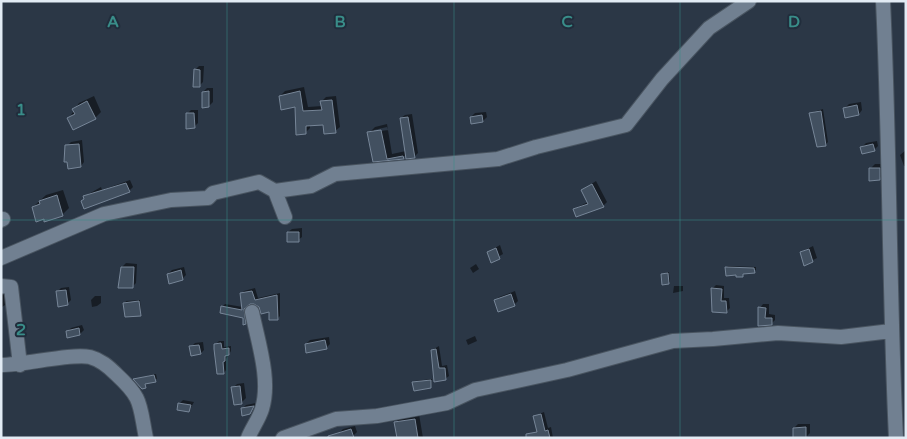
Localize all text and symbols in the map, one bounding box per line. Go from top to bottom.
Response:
text: A [107,12,119,32]
text: B [334,12,346,32]
text: C [561,12,573,32]
text: D [788,12,800,32]
text: 1 [16,100,26,120]
text: 2 [16,320,26,340]

